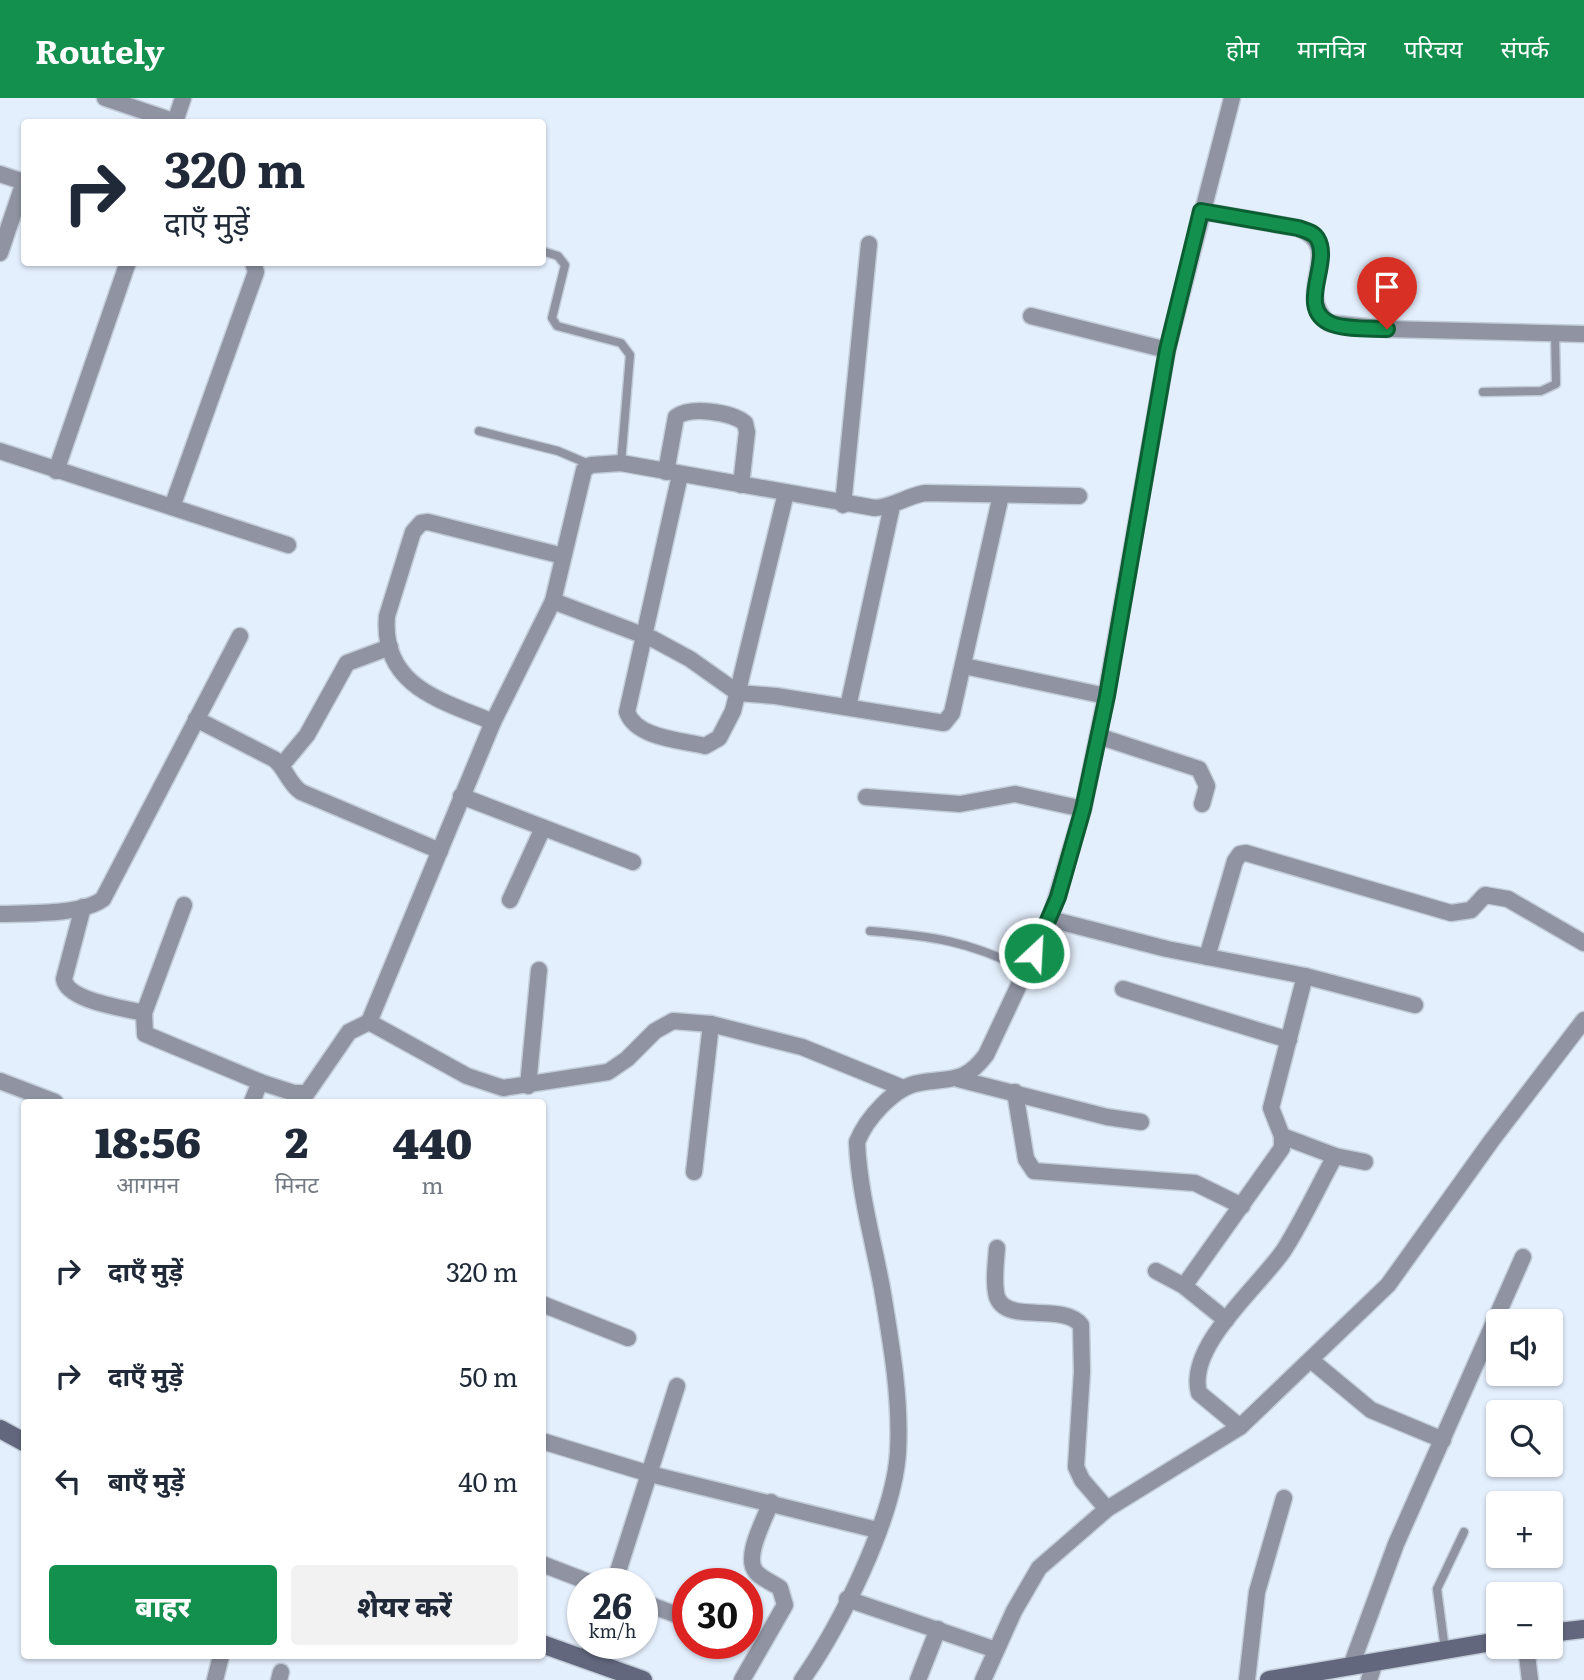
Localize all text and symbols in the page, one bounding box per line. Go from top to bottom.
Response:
text: Routely [35,25,164,74]
text: होम [1226,30,1259,65]
text: मानचित्र [1297,30,1366,65]
text: परिचय [1404,30,1463,65]
text: संपर्क [1501,30,1549,65]
text: 320 m [164,130,306,203]
icon: right [49,147,140,238]
text: दाएँ मुड़ें [164,197,250,245]
pin [1357,257,1417,329]
icon: arrive [1368,268,1406,306]
position arrow [997,916,1071,990]
text: 18:56 [95,1109,201,1171]
text: 2 [285,1109,308,1171]
text: 440 [392,1110,472,1172]
text: आगमन [116,1166,179,1200]
text: मिनट [275,1166,319,1200]
text: m [421,1167,444,1201]
text: दाएँ मुड़ें [108,1250,183,1289]
text: 320 m [446,1251,518,1290]
icon: right [49,1252,87,1290]
map controls [1486,1309,1563,1659]
button: sound [1486,1309,1563,1386]
text: दाएँ मुड़ें [108,1355,183,1394]
text: 50 m [459,1356,518,1395]
icon: right [49,1357,87,1395]
button: search [1486,1400,1563,1477]
text: बाएँ मुड़ें [108,1460,185,1499]
text: 40 m [458,1461,518,1500]
icon: left [49,1462,87,1500]
button: + [1486,1491,1563,1568]
button: बाहर [49,1565,277,1645]
button: शेयर करें [291,1565,518,1645]
speed limit sign: 30 [672,1568,763,1659]
text: 26 [593,1578,632,1630]
button: − [1486,1582,1563,1659]
text: km/h [589,1617,636,1644]

